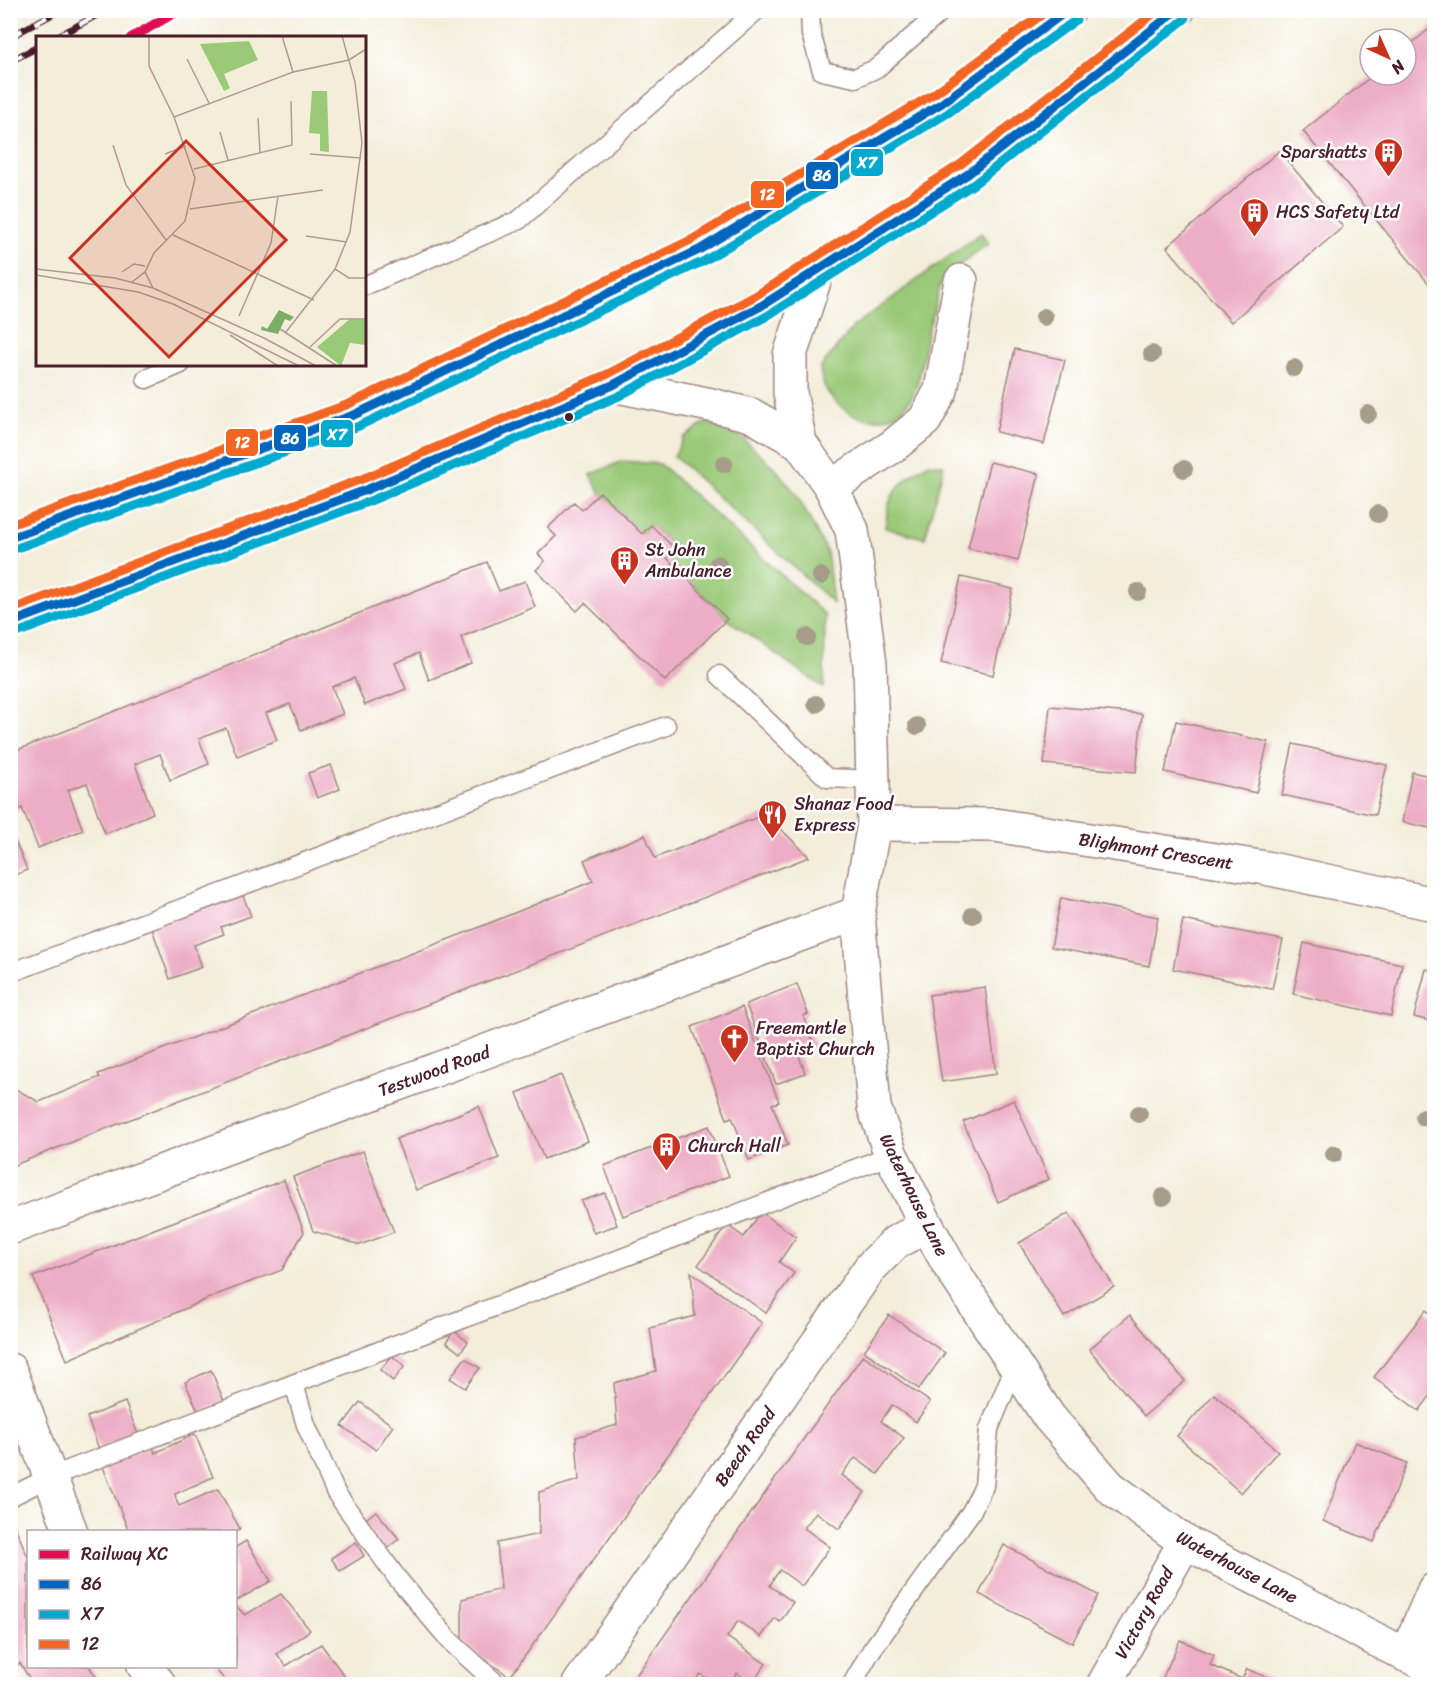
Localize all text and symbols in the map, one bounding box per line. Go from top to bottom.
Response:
north arrow [1358,27,1418,87]
inset map [36,36,366,366]
text: N [1383,52,1413,82]
place label: Sparshatts [1281,136,1368,168]
building icon: Sparshatts [1372,136,1404,178]
line badge: X7 [850,148,884,177]
text: X7 [856,148,879,177]
line badge: 86 [805,161,839,190]
text: 86 [812,161,831,190]
line badge: 12 [750,180,785,209]
text: 12 [759,180,776,209]
building icon: HCS Safety Ltd [1239,196,1271,238]
place label: HCS Safety Ltd [1276,196,1401,228]
unlabelled marker [563,411,575,423]
line badge: X7 [320,419,354,448]
text: X7 [326,420,349,449]
line badge: 86 [273,424,307,452]
text: 86 [280,424,299,453]
line badge: 12 [225,428,259,457]
text: 12 [234,428,251,457]
place label: St John Ambulance [644,534,732,587]
building icon: St John Ambulance [608,544,640,586]
place label: Shanaz Food Express [794,788,895,841]
restaurant icon: Shanaz Food Express [757,798,789,840]
street label: Blighmont Crescent [1076,823,1236,879]
place label: Freemantle Baptist Church [756,1012,875,1065]
church icon: Freemantle Baptist Church [719,1022,751,1064]
street label: Testwood Road [374,1035,496,1106]
street label: Waterhouse Lane [870,1128,958,1262]
building icon: Church Hall [651,1130,683,1172]
place label: Church Hall [688,1130,782,1162]
street label: Beech Road [706,1399,785,1494]
street label: Waterhouse Lane [1170,1521,1304,1613]
legend [27,1530,237,1668]
text: Railway XC [81,1538,168,1570]
street label: Victory Road [1105,1560,1183,1665]
text: 86 [81,1568,102,1600]
text: X7 [80,1598,105,1630]
text: 12 [81,1628,99,1660]

